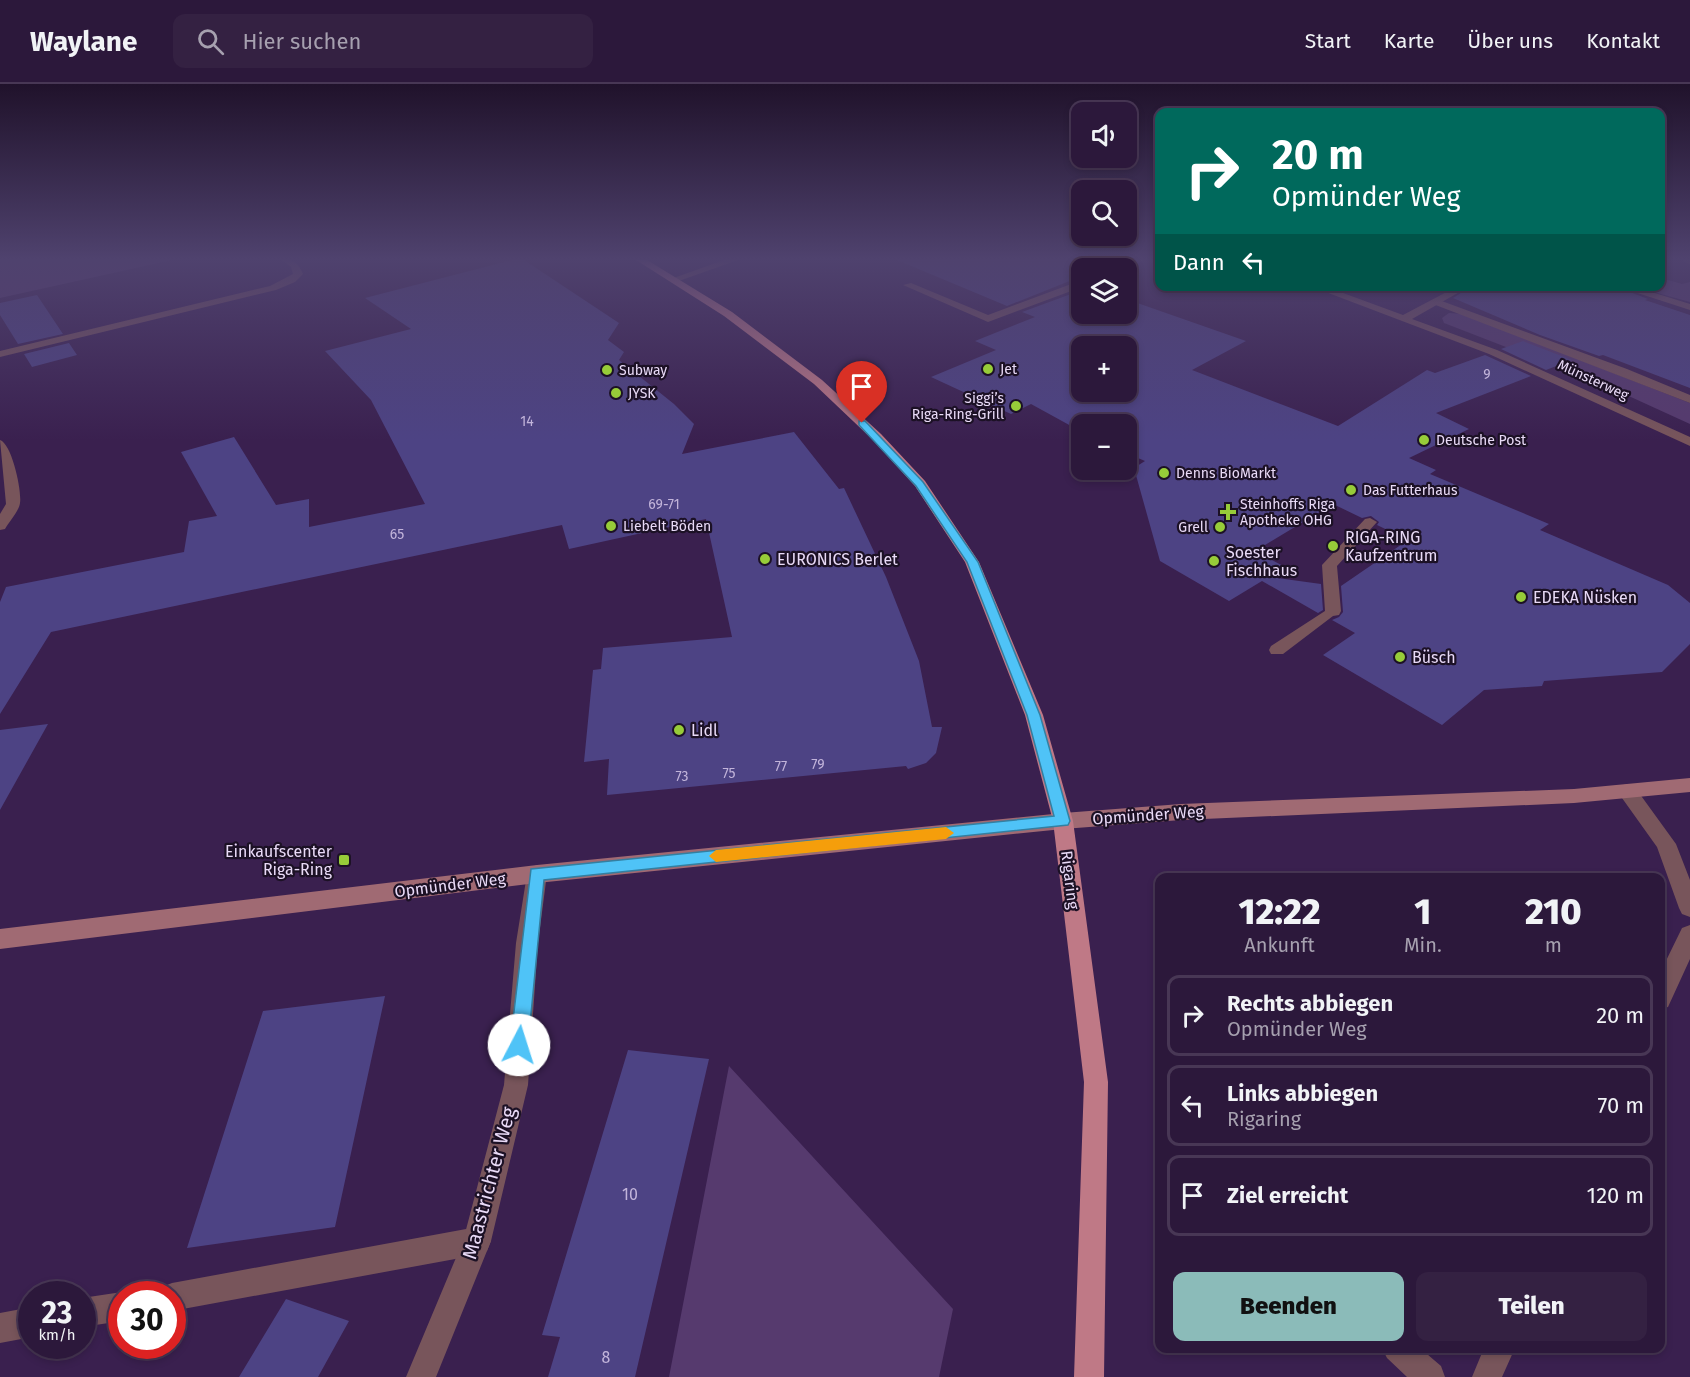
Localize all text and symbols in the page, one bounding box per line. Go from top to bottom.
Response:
search box [173,14,593,68]
text: Waylane [30,25,137,58]
icon: search [194,25,227,58]
text: Hier suchen [242,28,361,55]
text: Start [1305,28,1351,54]
text: Karte [1384,28,1434,54]
text: Über uns [1467,28,1553,54]
text: Kontakt [1586,28,1660,54]
map controls [1071,102,1137,480]
button: sound [1071,102,1137,168]
text: 20 m [1272,130,1364,180]
icon: right [1173,132,1251,210]
button: search [1071,180,1137,246]
text: Opmünder Weg [1272,181,1461,213]
icon: left [1237,246,1270,279]
text: Dann [1173,249,1225,276]
button: layers [1071,258,1137,324]
button: + [1071,336,1137,402]
street label: Münsterweg [1555,356,1632,404]
pin [836,361,887,423]
place label: Jet [1000,361,1018,378]
place label: Subway [619,362,667,379]
marker: Jet [981,362,995,376]
marker: Subway [600,363,614,377]
house number: 9 [1483,366,1491,383]
icon: arrive [845,370,878,403]
place label: JYSK [628,385,656,402]
marker: JYSK [609,386,623,400]
place label: Siggi’s Riga-Ring-Grill [912,390,1004,423]
marker: Siggi’s Riga-Ring-Grill [1009,399,1023,413]
house number: 14 [520,413,534,430]
button: − [1071,414,1137,480]
place label: Deutsche Post [1436,432,1527,449]
marker: Deutsche Post [1417,433,1431,447]
place label: Denns BioMarkt [1176,465,1277,482]
marker: Denns BioMarkt [1157,466,1171,480]
place label: Das Futterhaus [1363,482,1458,499]
marker: Das Futterhaus [1344,483,1358,497]
house number: 69-71 [648,496,680,513]
place label: Steinhoffs Riga Apotheke OHG [1240,496,1335,529]
marker: Steinhoffs Riga Apotheke OHG [1221,505,1235,519]
place label: Liebelt Böden [623,518,711,535]
marker: Liebelt Böden [604,519,618,533]
place label: Grell [1178,519,1208,536]
marker: Grell [1213,520,1227,534]
house number: 65 [390,526,404,543]
place label: RIGA-RING Kaufzentrum [1345,528,1437,565]
marker: RIGA-RING Kaufzentrum [1326,539,1340,553]
place label: Soester Fischhaus [1226,543,1297,580]
place label: EURONICS Berlet [777,550,898,569]
marker: EURONICS Berlet [758,552,772,566]
marker: Soester Fischhaus [1207,554,1221,568]
place label: EDEKA Nüsken [1533,588,1637,607]
marker: EDEKA Nüsken [1514,590,1528,604]
place label: Büsch [1412,648,1456,667]
marker: Büsch [1393,650,1407,664]
place label: Lidl [691,721,718,740]
marker: Lidl [672,723,686,737]
house number: 79 [811,756,825,773]
house number: 77 [775,758,787,775]
house number: 75 [722,765,736,782]
house number: 73 [675,768,689,785]
street label: Opmünder Weg [1092,802,1205,828]
place label: Einkaufscenter Riga-Ring [225,842,333,879]
street label: Rigaring [1057,849,1083,911]
marker: Einkaufscenter Riga-Ring [337,853,351,867]
street label: Opmünder Weg [393,869,507,901]
text: 12:22 [1238,890,1321,934]
text: 1 [1414,890,1431,934]
text: 210 [1525,890,1582,934]
text: Ankunft [1244,933,1315,957]
text: Min. [1404,933,1442,957]
text: m [1545,933,1562,957]
text: Rechts abbiegen [1227,990,1393,1017]
icon: right [1176,999,1209,1032]
text: 20 m [1596,1002,1644,1029]
position arrow [487,1013,551,1077]
text: Opmünder Weg [1227,1017,1367,1041]
text: Links abbiegen [1227,1080,1378,1107]
icon: left [1176,1089,1209,1122]
text: 70 m [1598,1092,1644,1119]
street label: Maastrichter Weg [457,1104,521,1262]
text: Rigaring [1227,1107,1301,1131]
icon: arrive [1176,1179,1209,1212]
text: Ziel erreicht [1227,1182,1348,1209]
text: 120 m [1587,1182,1644,1209]
house number: 10 [622,1185,638,1204]
button: Beenden [1173,1272,1404,1341]
button: Teilen [1416,1272,1647,1341]
speed limit sign: 30 [108,1281,186,1359]
text: 23 [42,1295,72,1331]
text: km/h [38,1326,76,1344]
house number: 8 [602,1348,611,1367]

